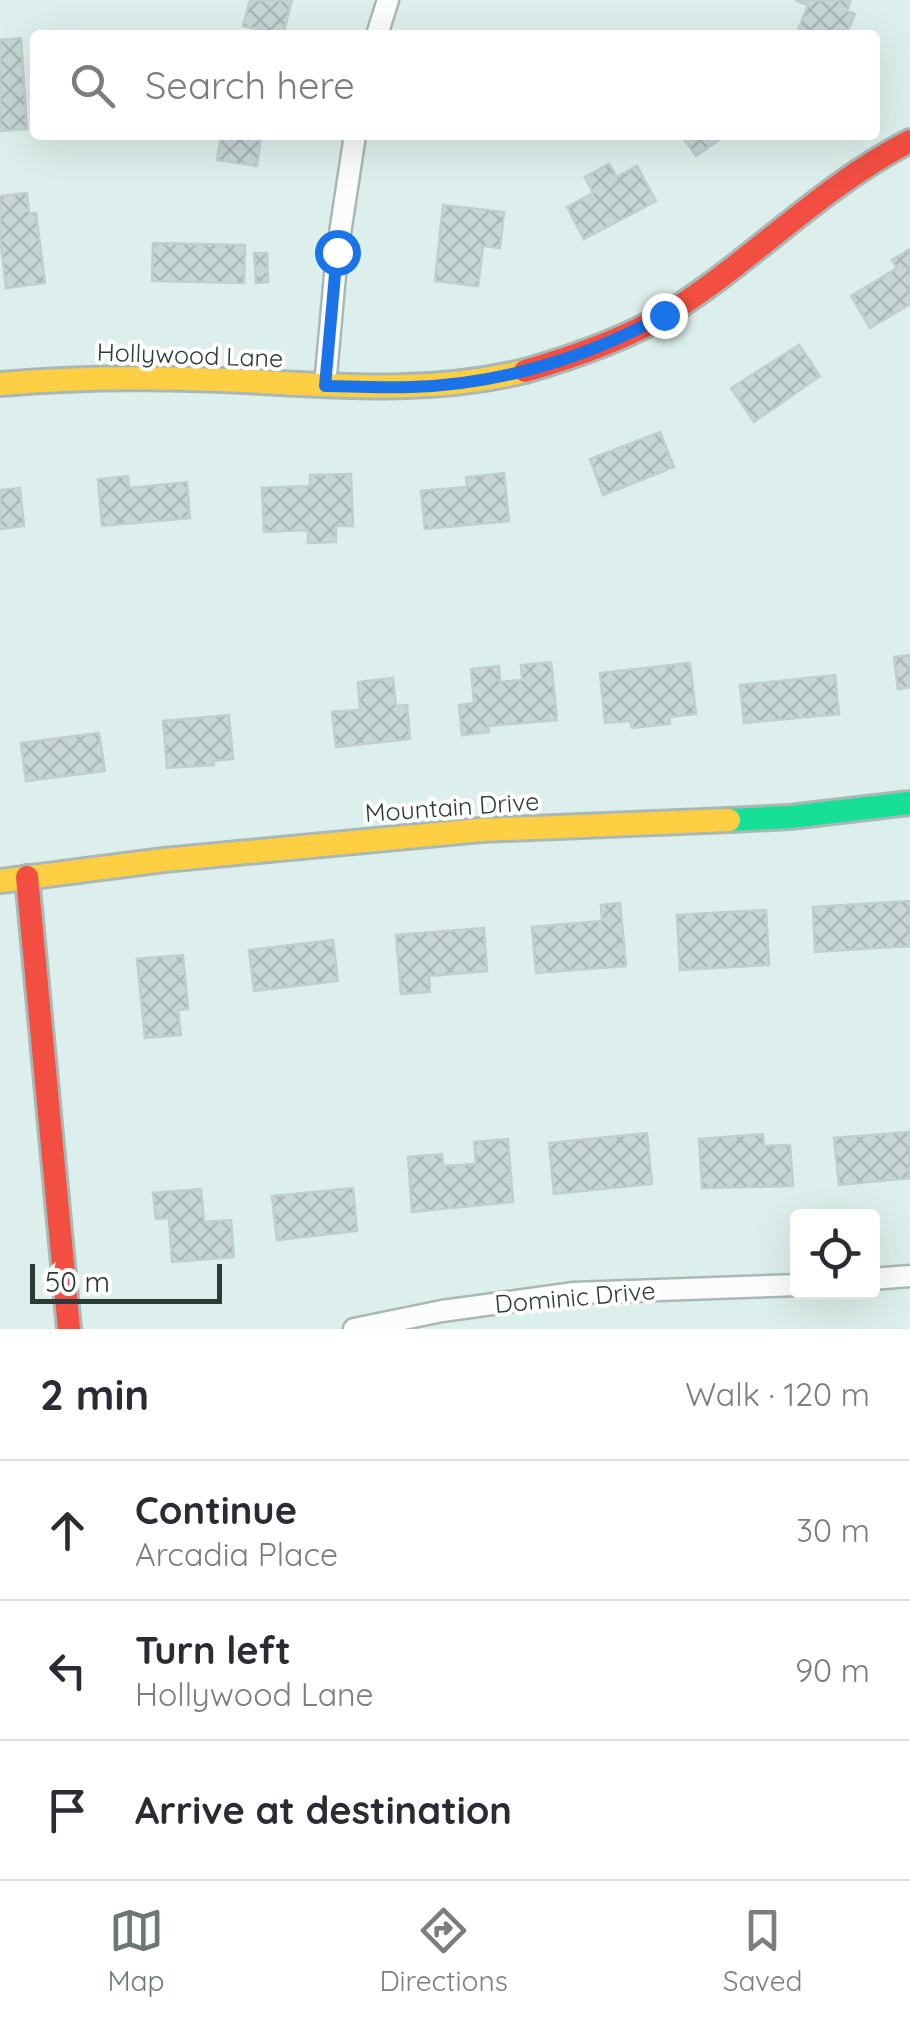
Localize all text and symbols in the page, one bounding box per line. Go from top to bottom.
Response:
search box [30,30,880,140]
icon: search [65,58,120,113]
text: Search here [145,61,355,109]
route start [315,230,361,276]
route end [642,293,688,339]
street label: Hollywood Lane [96,336,284,373]
street label: Mountain Drive [364,785,540,828]
map controls [790,1209,880,1299]
button: locate [790,1209,880,1299]
scale bar [30,1259,222,1304]
text: 50 m [45,1264,110,1299]
street label: Dominic Drive [493,1274,657,1319]
text: 2 min [40,1368,149,1421]
text: Walk · 120 m [685,1374,870,1414]
text: Continue [135,1486,297,1534]
icon: ahead [40,1503,95,1558]
text: 30 m [796,1510,870,1550]
text: Arcadia Place [135,1534,338,1574]
text: Turn left [135,1626,291,1674]
icon: left [40,1643,95,1698]
text: 90 m [795,1650,870,1690]
text: Hollywood Lane [135,1674,374,1714]
icon: arrive [40,1783,95,1838]
text: Arrive at destination [135,1786,512,1834]
tab: Map [107,1903,165,1998]
tab: Directions [379,1903,508,1998]
tab: Saved [723,1903,803,1998]

